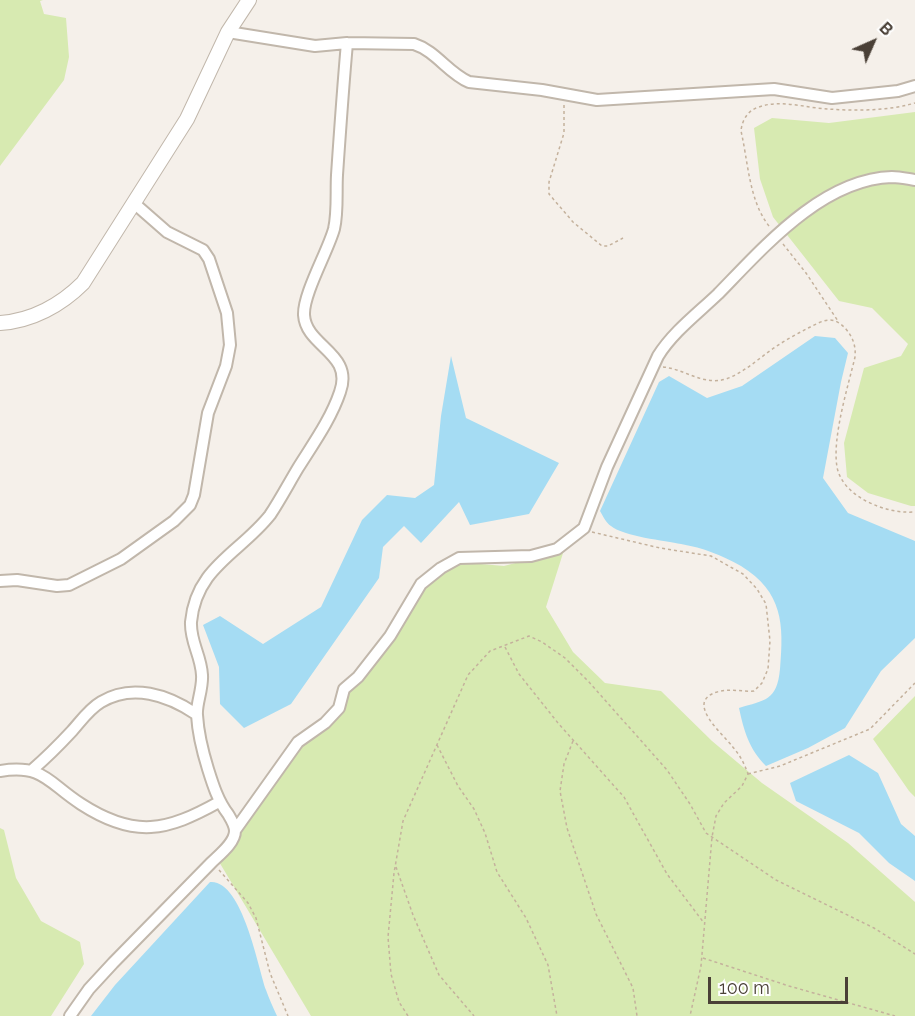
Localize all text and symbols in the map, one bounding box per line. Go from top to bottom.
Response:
north arrow [843,12,903,72]
text: B [876,18,897,39]
scale bar [711,965,850,1003]
text: 100 m [719,977,770,998]

